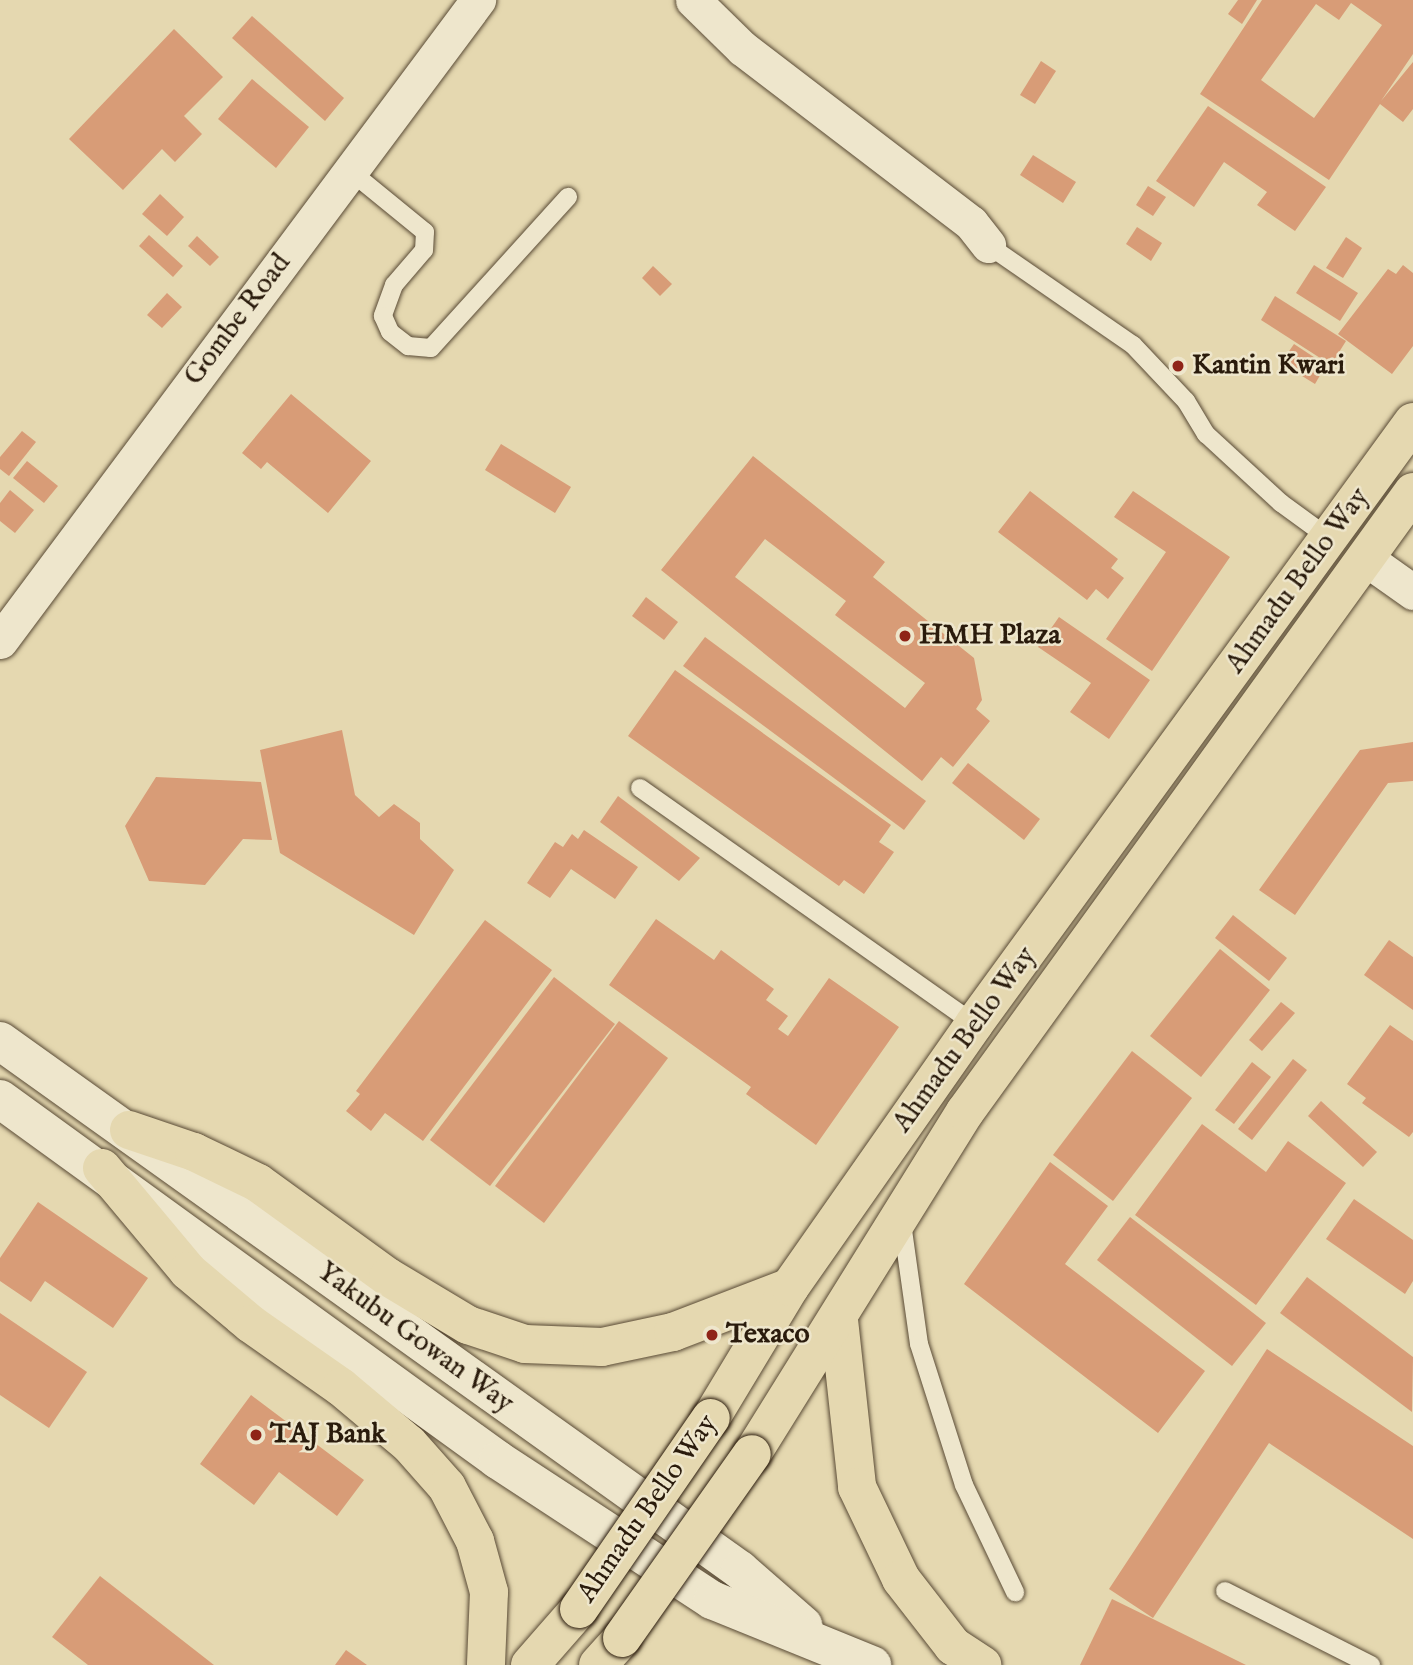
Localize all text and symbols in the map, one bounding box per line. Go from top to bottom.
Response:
street label: Gombe Road [178,248,298,392]
place label: Kantin Kwari [1192,349,1345,383]
marker: Kantin Kwari [1170,358,1186,374]
street label: Ahmadu Bello Way [1219,482,1377,680]
place label: HMH Plaza [919,619,1061,653]
marker: HMH Plaza [897,628,913,644]
street label: Ahmadu Bello Way [886,941,1044,1139]
street label: Yakubu Gowan Way [310,1256,520,1420]
place label: Texaco [726,1318,810,1352]
marker: Texaco [704,1327,720,1343]
street label: Ahmadu Bello Way [571,1409,725,1609]
place label: TAJ Bank [270,1418,386,1452]
marker: TAJ Bank [248,1427,264,1443]

